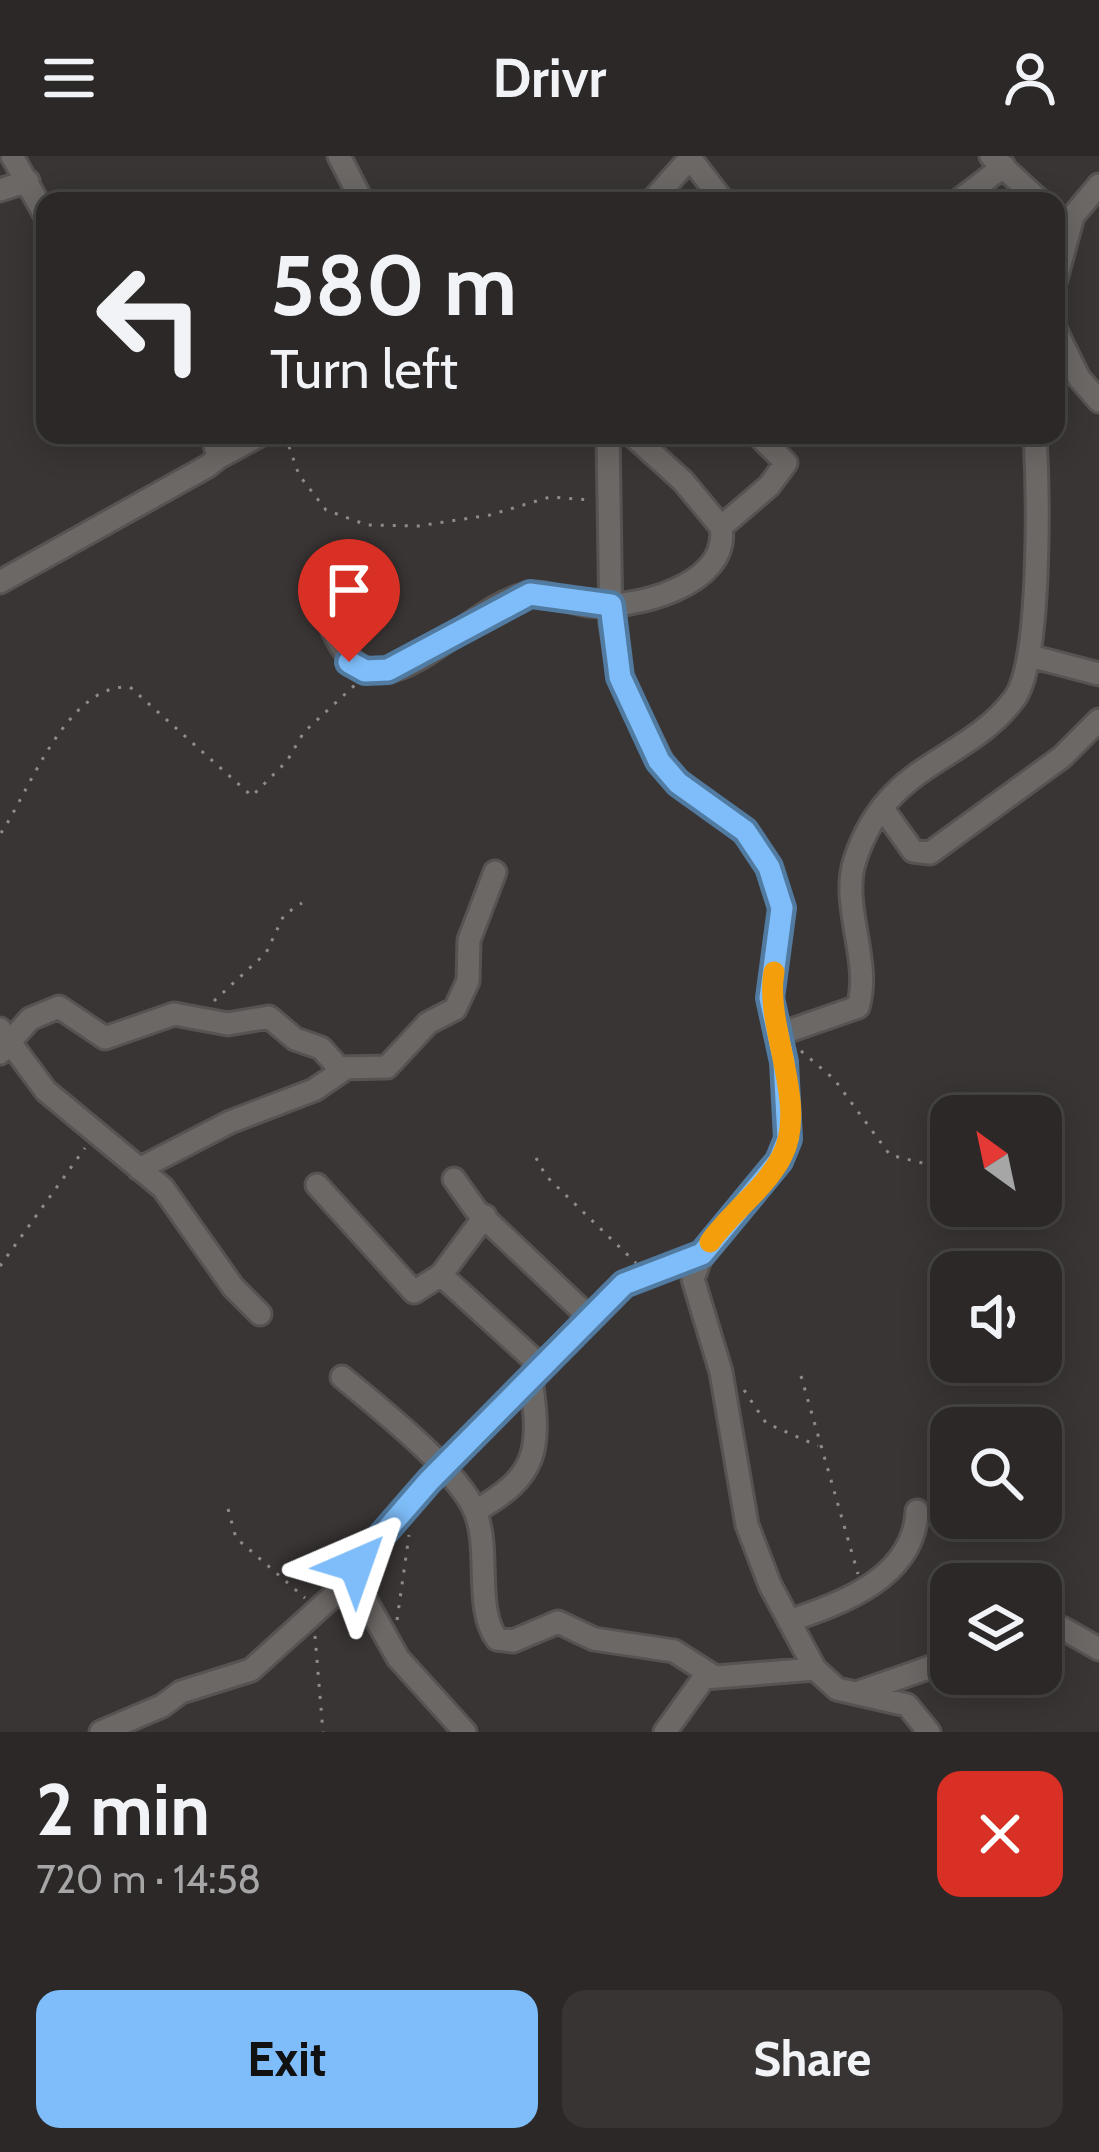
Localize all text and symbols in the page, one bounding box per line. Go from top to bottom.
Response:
icon: menu [36,45,102,111]
text: Drivr [493,45,606,111]
icon: person [997,45,1063,111]
text: 580 m [270,234,517,336]
icon: left [72,240,228,396]
text: Turn left [270,336,458,402]
pin [298,539,400,662]
icon: arrive [316,557,382,623]
north arrow [930,1095,1062,1227]
map controls [930,1095,1062,1695]
button: sound [930,1251,1062,1383]
button: search [930,1407,1062,1539]
position arrow [293,1502,419,1628]
button: layers [930,1563,1062,1695]
text: 2 min [36,1766,210,1853]
button: close [937,1771,1063,1897]
text: 720 m · 14:58 [36,1855,261,1903]
button: Exit [36,1990,538,2128]
button: Share [562,1990,1063,2128]

